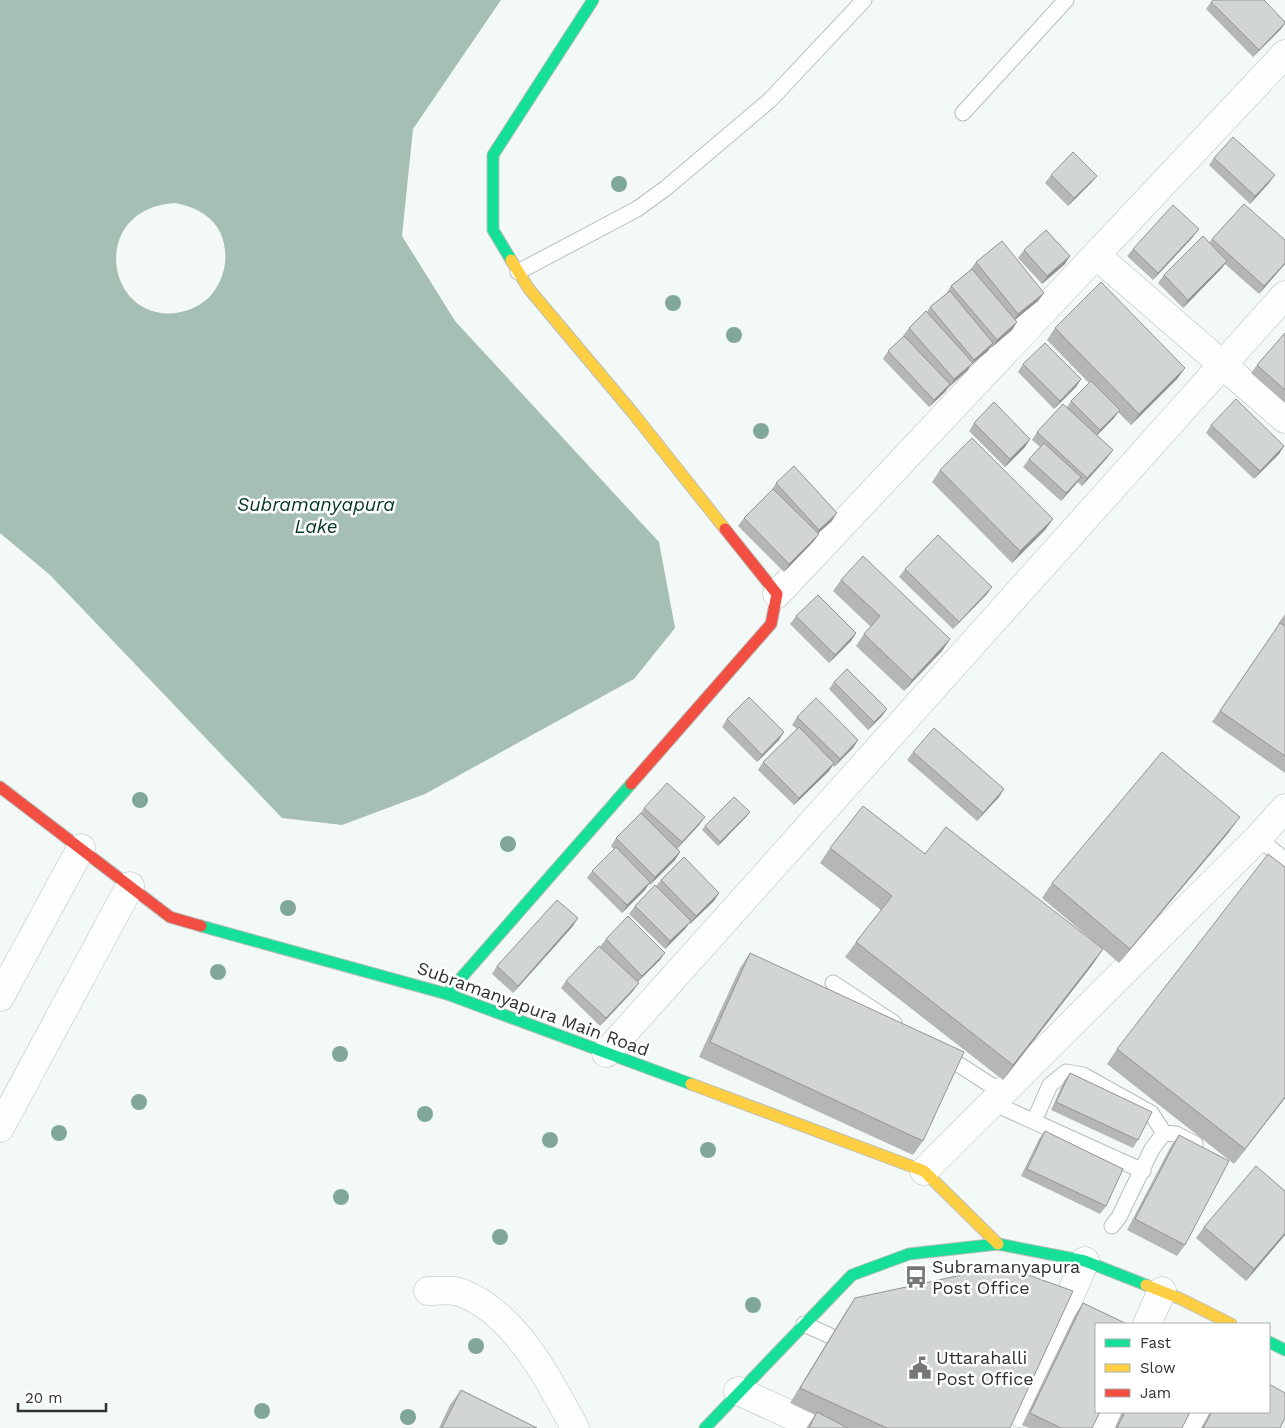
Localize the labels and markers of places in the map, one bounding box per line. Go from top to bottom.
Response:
place label: Subramanyapura Post Office [932,1256,1080,1298]
bus stop icon: Subramanyapura Post Office [903,1264,929,1290]
place label: Uttarahalli Post Office [936,1347,1034,1389]
public building icon: Uttarahalli Post Office [907,1355,933,1381]

